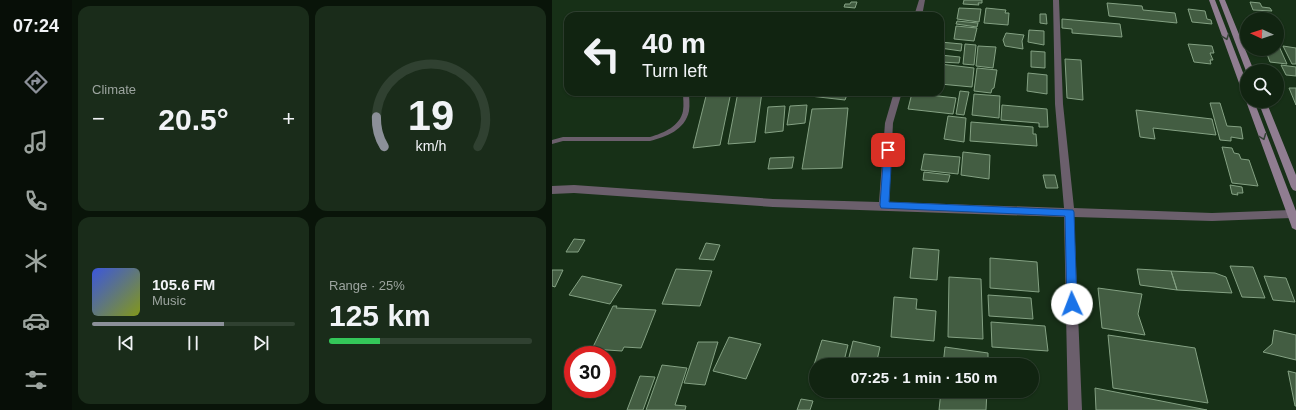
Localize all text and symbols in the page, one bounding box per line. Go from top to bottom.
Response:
north arrow [1240,12,1284,56]
map controls [1240,12,1284,108]
text: 07:24 [13,16,59,36]
icon: left [576,28,628,80]
text: 40 m [642,28,706,59]
one-way arrow [1221,33,1230,40]
text: Turn left [642,61,707,81]
button: search [1240,64,1284,108]
icon: directions [22,68,50,96]
text: Climate [92,82,136,97]
text: 19 [407,91,454,138]
text: 20.5° [158,103,229,136]
text: − [92,106,105,131]
text: + [282,106,295,131]
icon: music [22,128,50,156]
pin [871,133,905,167]
one-way arrow [1259,134,1267,141]
text: km/h [415,137,446,153]
icon: arrive [877,139,899,161]
icon: phone [22,187,50,215]
icon: climate [22,247,50,275]
text: 105.6 FM [152,276,215,293]
text: Range · 25% [329,278,405,293]
position arrow [1051,283,1093,325]
text: Music [152,293,186,308]
text: 125 km [329,299,431,332]
icon: car [22,307,50,335]
icon: previous [115,332,137,354]
icon: pause [182,332,204,354]
icon: next [250,332,272,354]
speed limit sign: 30 [564,346,616,398]
icon: filters [22,366,50,394]
text: 07:25 · 1 min · 150 m [851,369,997,386]

